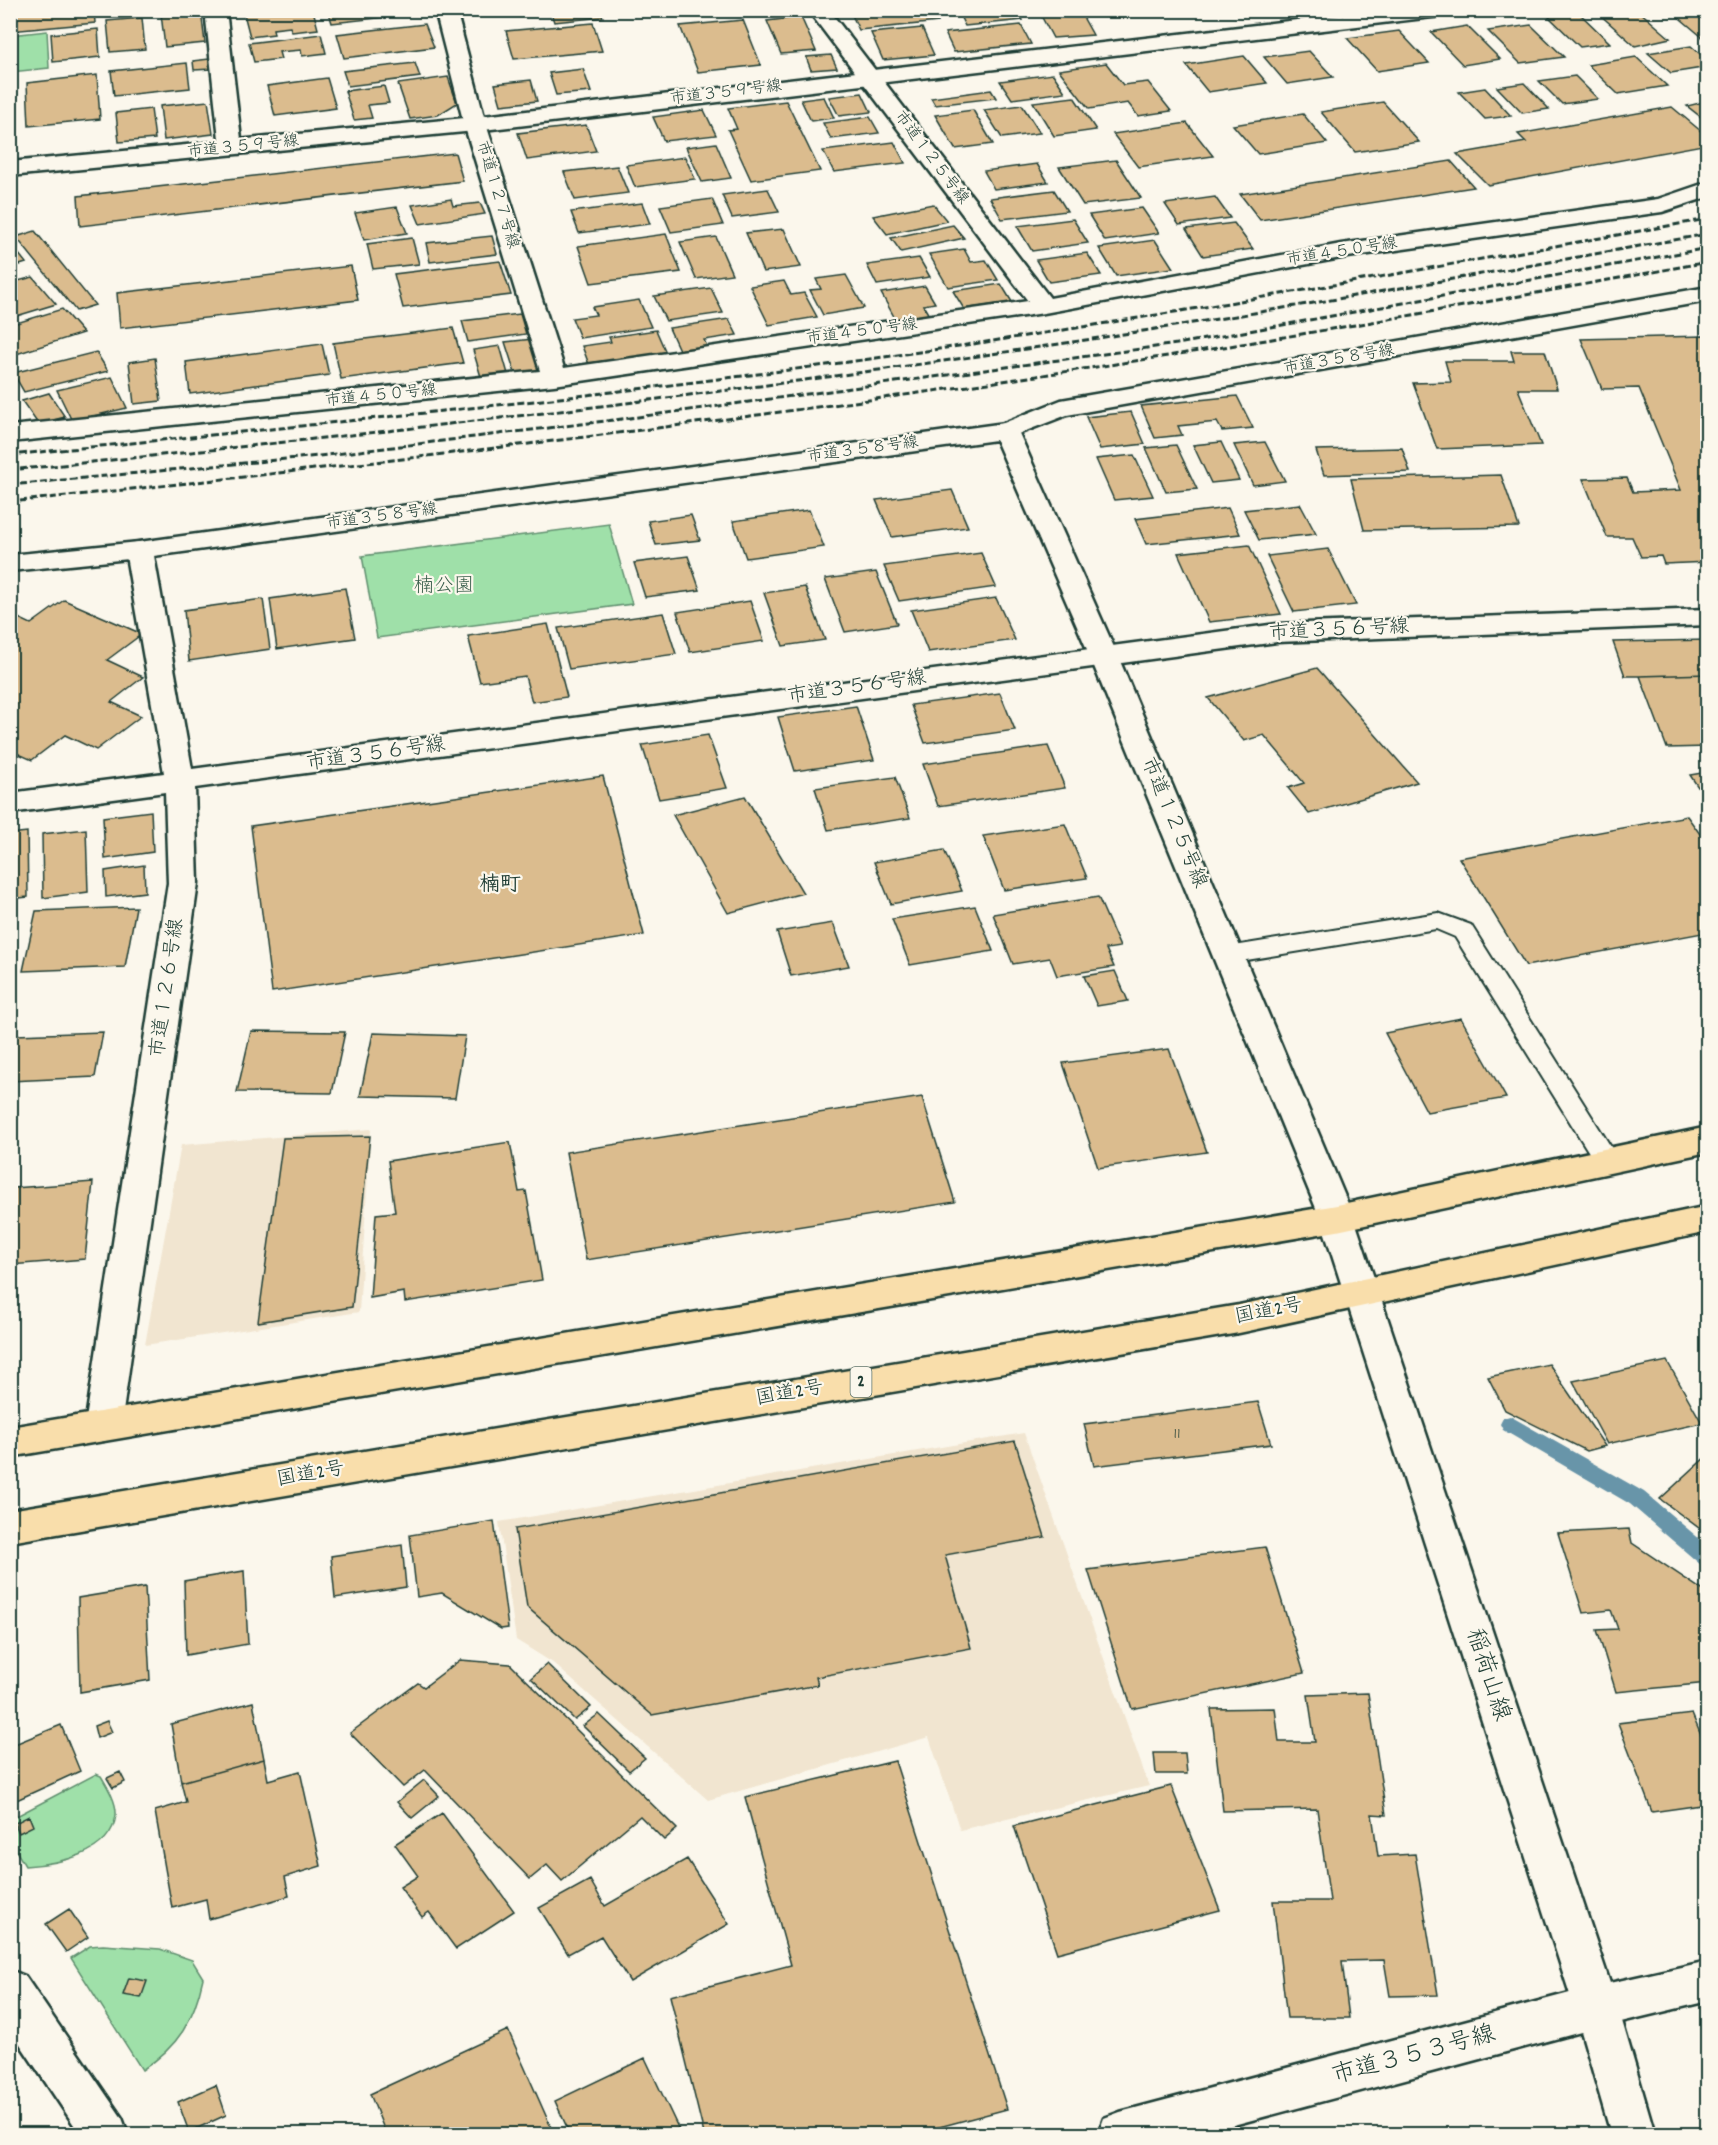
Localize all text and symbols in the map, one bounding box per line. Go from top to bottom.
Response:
street label: 市道３５９号線 [669,75,783,111]
street label: 市道１２５号線 [888,106,974,210]
street label: 市道３５９号線 [186,130,300,164]
street label: 市道１２７号線 [470,138,524,252]
street label: 市道４５０号線 [1285,232,1399,272]
street label: 市道４５０号線 [805,313,919,351]
street label: 市道３５８号線 [1282,339,1396,381]
street label: 市道４５０号線 [324,379,438,413]
street label: 市道３５８号線 [806,431,920,469]
street label: 市道３５８号線 [325,498,439,536]
park label: 楠公園 [414,573,474,601]
street label: 市道３５６号線 [1268,613,1410,649]
street label: 市道３５６号線 [786,664,928,712]
street label: 市道３５６号線 [305,731,447,779]
street label: 市道１２５号線 [1133,753,1213,893]
district label: 楠町 [479,871,521,901]
street label: 市道１２６号線 [144,917,192,1059]
street label: 国道2号 [1233,1292,1305,1332]
road number: 2 [850,1367,872,1397]
street label: 国道2号 [754,1374,826,1414]
house number: 11 [1173,1423,1181,1446]
street label: 国道2号 [275,1455,347,1495]
street label: 稲荷山線 [1456,1624,1518,1726]
street label: 市道３５３号線 [1328,2018,1500,2094]

